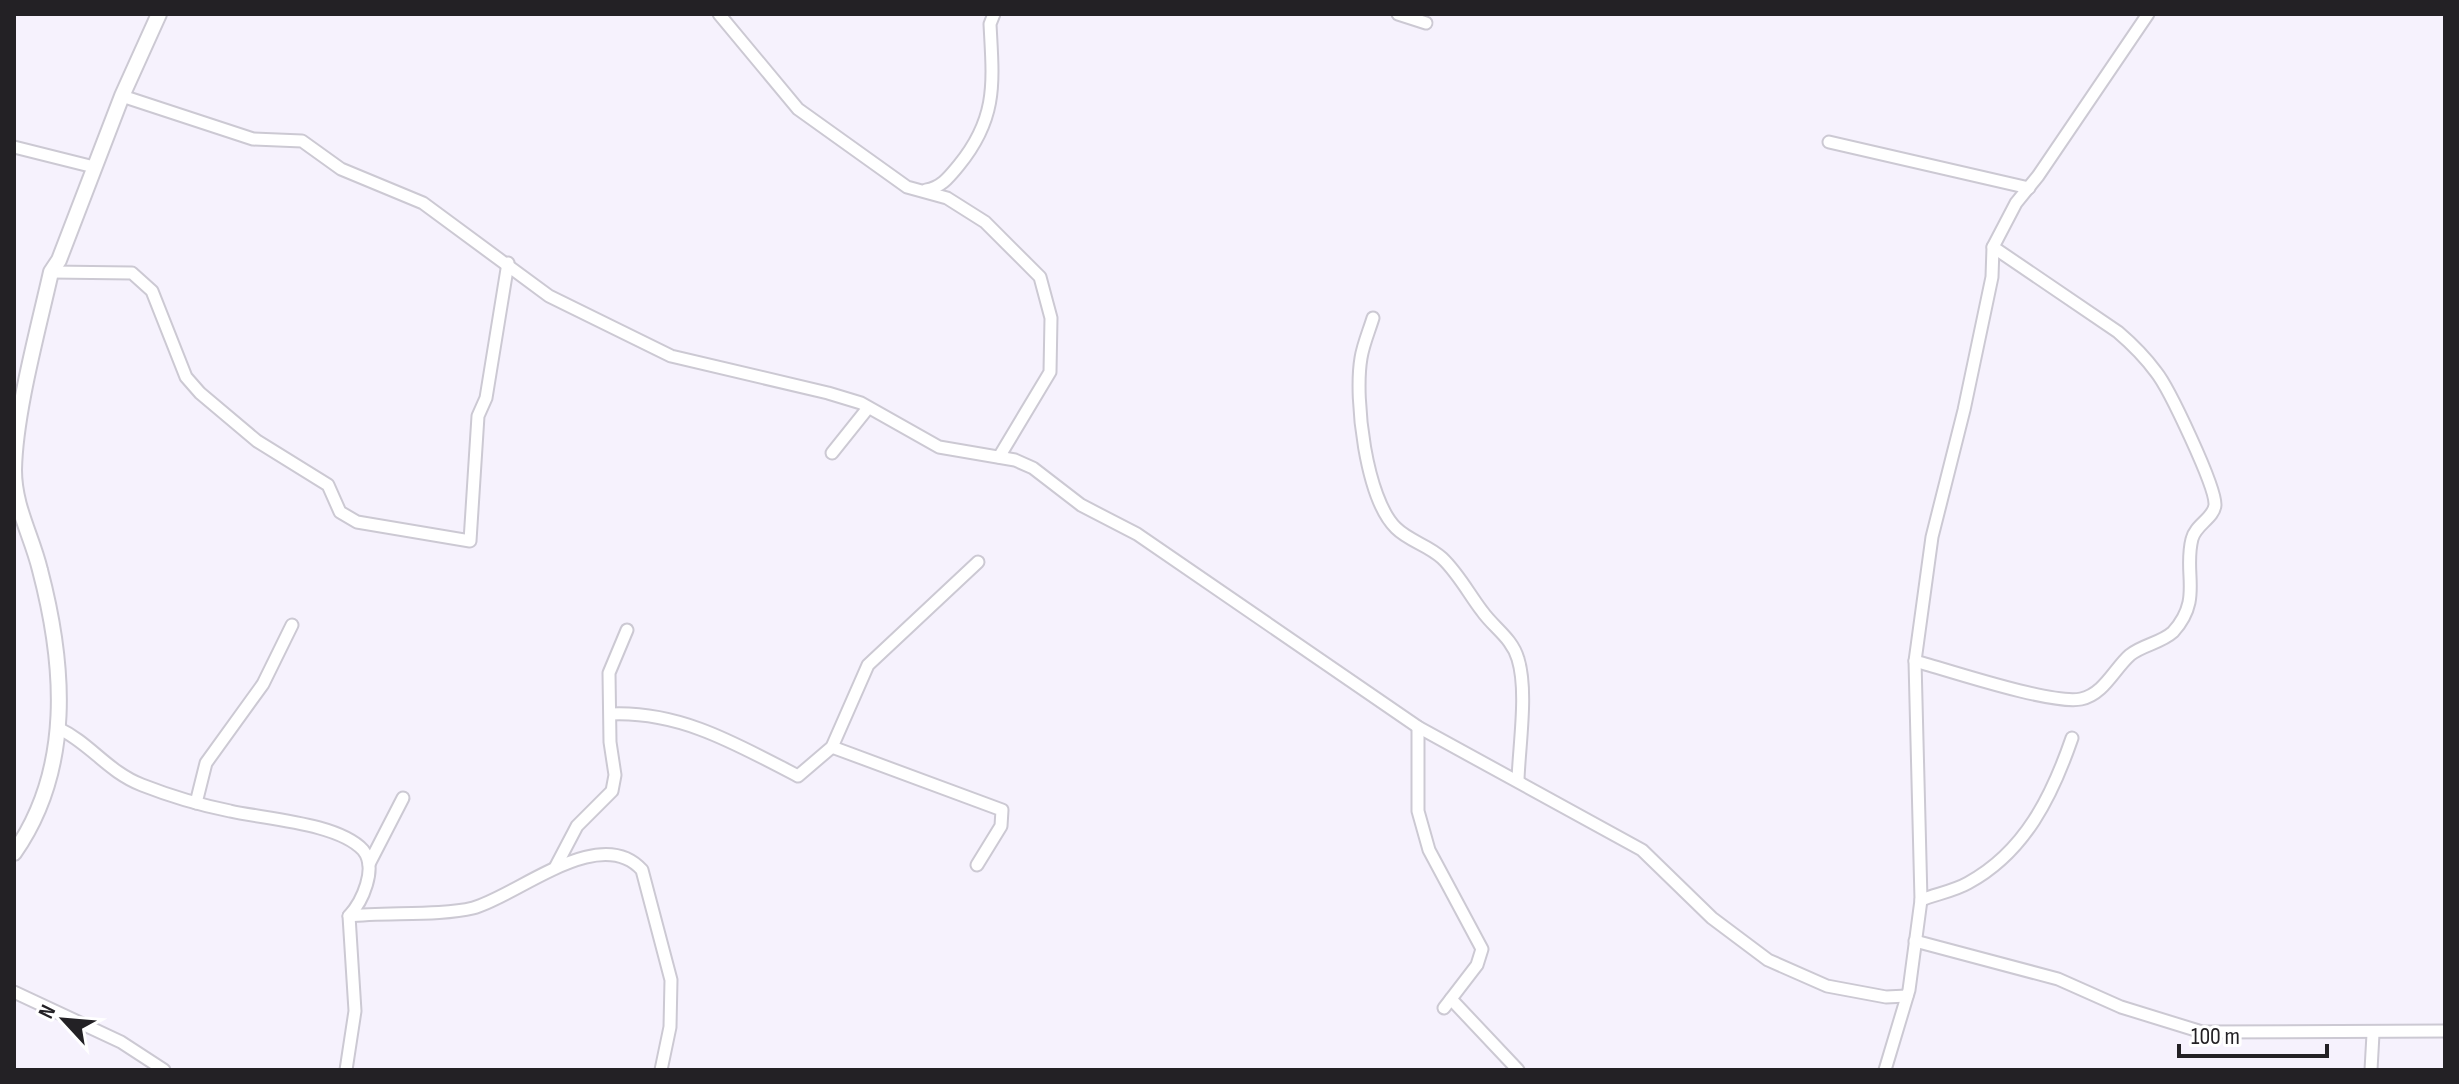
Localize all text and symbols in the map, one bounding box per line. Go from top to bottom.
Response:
north arrow [24,980,104,1060]
text: N [33,1001,62,1023]
scale bar [2179,1008,2327,1058]
text: 100 m [2191,1022,2240,1051]

